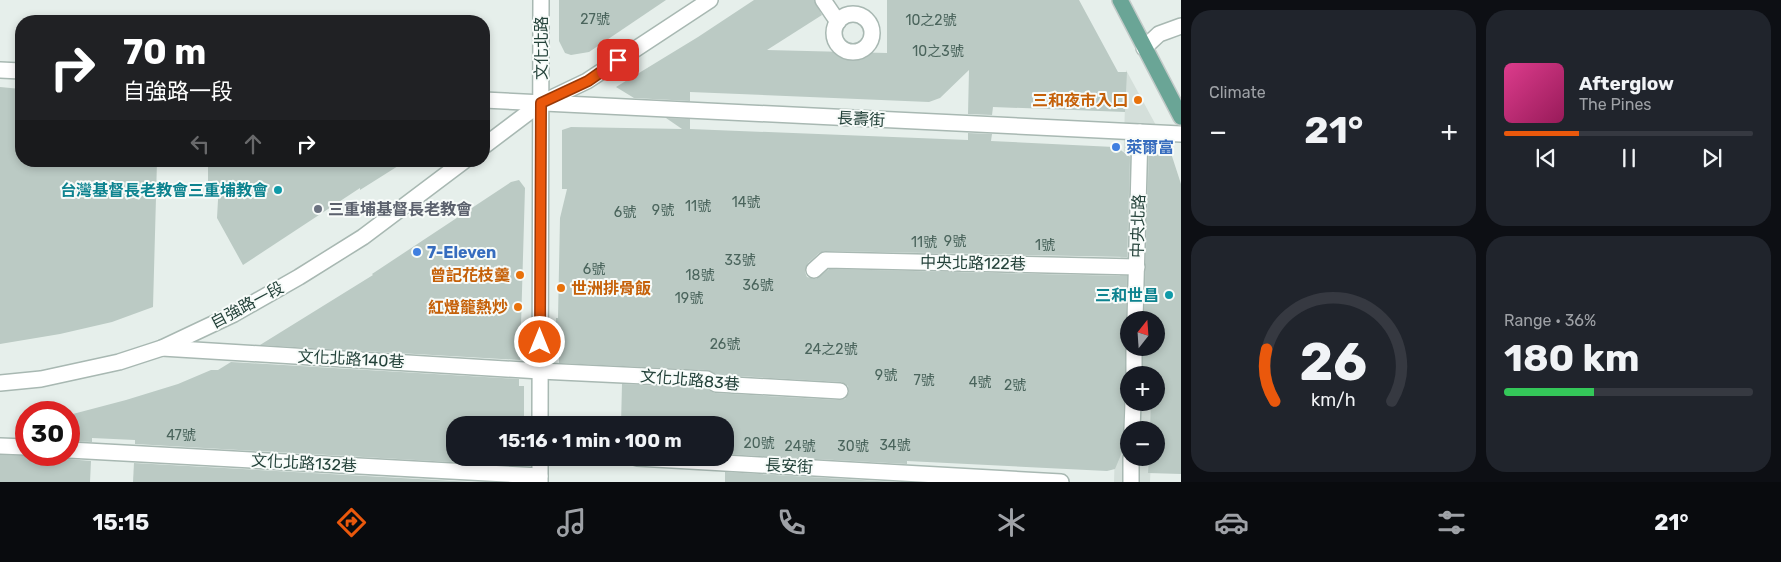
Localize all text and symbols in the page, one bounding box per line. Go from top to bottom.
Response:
house number: 27號 [580,11,610,28]
house number: 10之2號 [905,12,957,29]
street label: 文化北路 [532,16,551,80]
text: 70 m [123,31,206,73]
icon: right [40,35,105,100]
pin [597,39,639,81]
house number: 10之3號 [912,43,964,60]
icon: arrive [604,46,632,74]
text: Afterglow [1579,72,1674,95]
text: 自強路一段 [123,78,233,105]
text: Climate [1209,83,1266,102]
place label: 三和夜市入口 [1032,91,1128,110]
marker: 三和夜市入口 [1132,94,1144,106]
text: The Pines [1579,95,1652,114]
text: 21° [1304,107,1363,153]
street label: 長壽街 [837,108,885,130]
text: − [1209,115,1227,148]
text: + [1441,115,1458,148]
icon: left [186,130,214,158]
icon: ahead [239,130,267,158]
icon: right [292,130,320,158]
place label: 萊爾富 [1126,138,1174,157]
marker: 萊爾富 [1110,141,1122,153]
icon: previous [1532,144,1560,172]
icon: pause [1615,144,1643,172]
icon: next [1698,144,1726,172]
place label: 台灣基督長老教會三重埔教會 [60,181,268,200]
marker: 台灣基督長老教會三重埔教會 [272,184,284,196]
house number: 14號 [732,194,760,211]
street label: 中央北路 [1127,194,1149,258]
house number: 11號 [685,198,711,215]
place label: 三重埔基督長老教會 [328,200,472,219]
house number: 9號 [652,202,674,219]
marker: 三重埔基督長老教會 [312,203,324,215]
house number: 6號 [614,204,636,221]
house number: 9號 [944,233,966,250]
house number: 11號 [911,234,937,251]
house number: 1號 [1035,237,1055,254]
place label: 7-Eleven [427,243,496,262]
marker: 7-Eleven [411,246,423,258]
house number: 33號 [725,252,755,269]
street label: 中央北路122巷 [920,253,1026,273]
house number: 6號 [583,261,605,278]
place label: 曾記花枝羹 [430,266,510,285]
house number: 18號 [686,267,714,284]
marker: 曾記花枝羹 [514,269,526,281]
house number: 36號 [743,277,773,294]
street label: 自強路一段 [207,278,287,332]
place label: 世洲排骨飯 [571,279,651,298]
marker: 世洲排骨飯 [555,282,567,294]
place label: 三和世昌 [1095,286,1159,305]
marker: 三和世昌 [1163,289,1175,301]
house number: 19號 [675,290,703,307]
place label: 紅燈籠熱炒 [428,298,508,317]
marker: 紅燈籠熱炒 [512,301,524,313]
north arrow [1120,311,1165,356]
map controls [1120,311,1165,466]
text: Range · 36% [1504,311,1596,330]
position arrow [513,315,565,367]
text: 26 [1300,331,1367,393]
text: 180 km [1504,335,1640,381]
house number: 26號 [710,336,740,353]
house number: 24之2號 [805,341,858,358]
street label: 文化北路140巷 [297,347,405,371]
street label: 文化北路83巷 [639,366,741,394]
button: + [1120,366,1165,411]
house number: 9號 [875,367,897,384]
house number: 7號 [913,372,935,389]
house number: 4號 [969,374,991,391]
house number: 2號 [1004,377,1026,394]
text: km/h [1311,389,1356,410]
speed limit sign: 30 [15,401,80,466]
button: − [1120,421,1165,466]
house number: 47號 [166,427,196,444]
text: 15:16 · 1 min · 100 m [498,429,682,452]
house number: 20號 [743,435,775,452]
house number: 34號 [879,437,911,454]
house number: 24號 [785,438,815,455]
house number: 30號 [837,438,869,455]
street label: 文化北路132巷 [251,451,357,475]
street label: 長安街 [765,455,813,477]
icon: directions [334,505,369,540]
icon: music [554,505,589,540]
icon: phone [774,505,809,540]
icon: climate [994,505,1029,540]
icon: car [1214,505,1249,540]
icon: filters [1434,505,1469,540]
text: 15:15 [93,509,149,536]
text: 21° [1654,509,1689,536]

